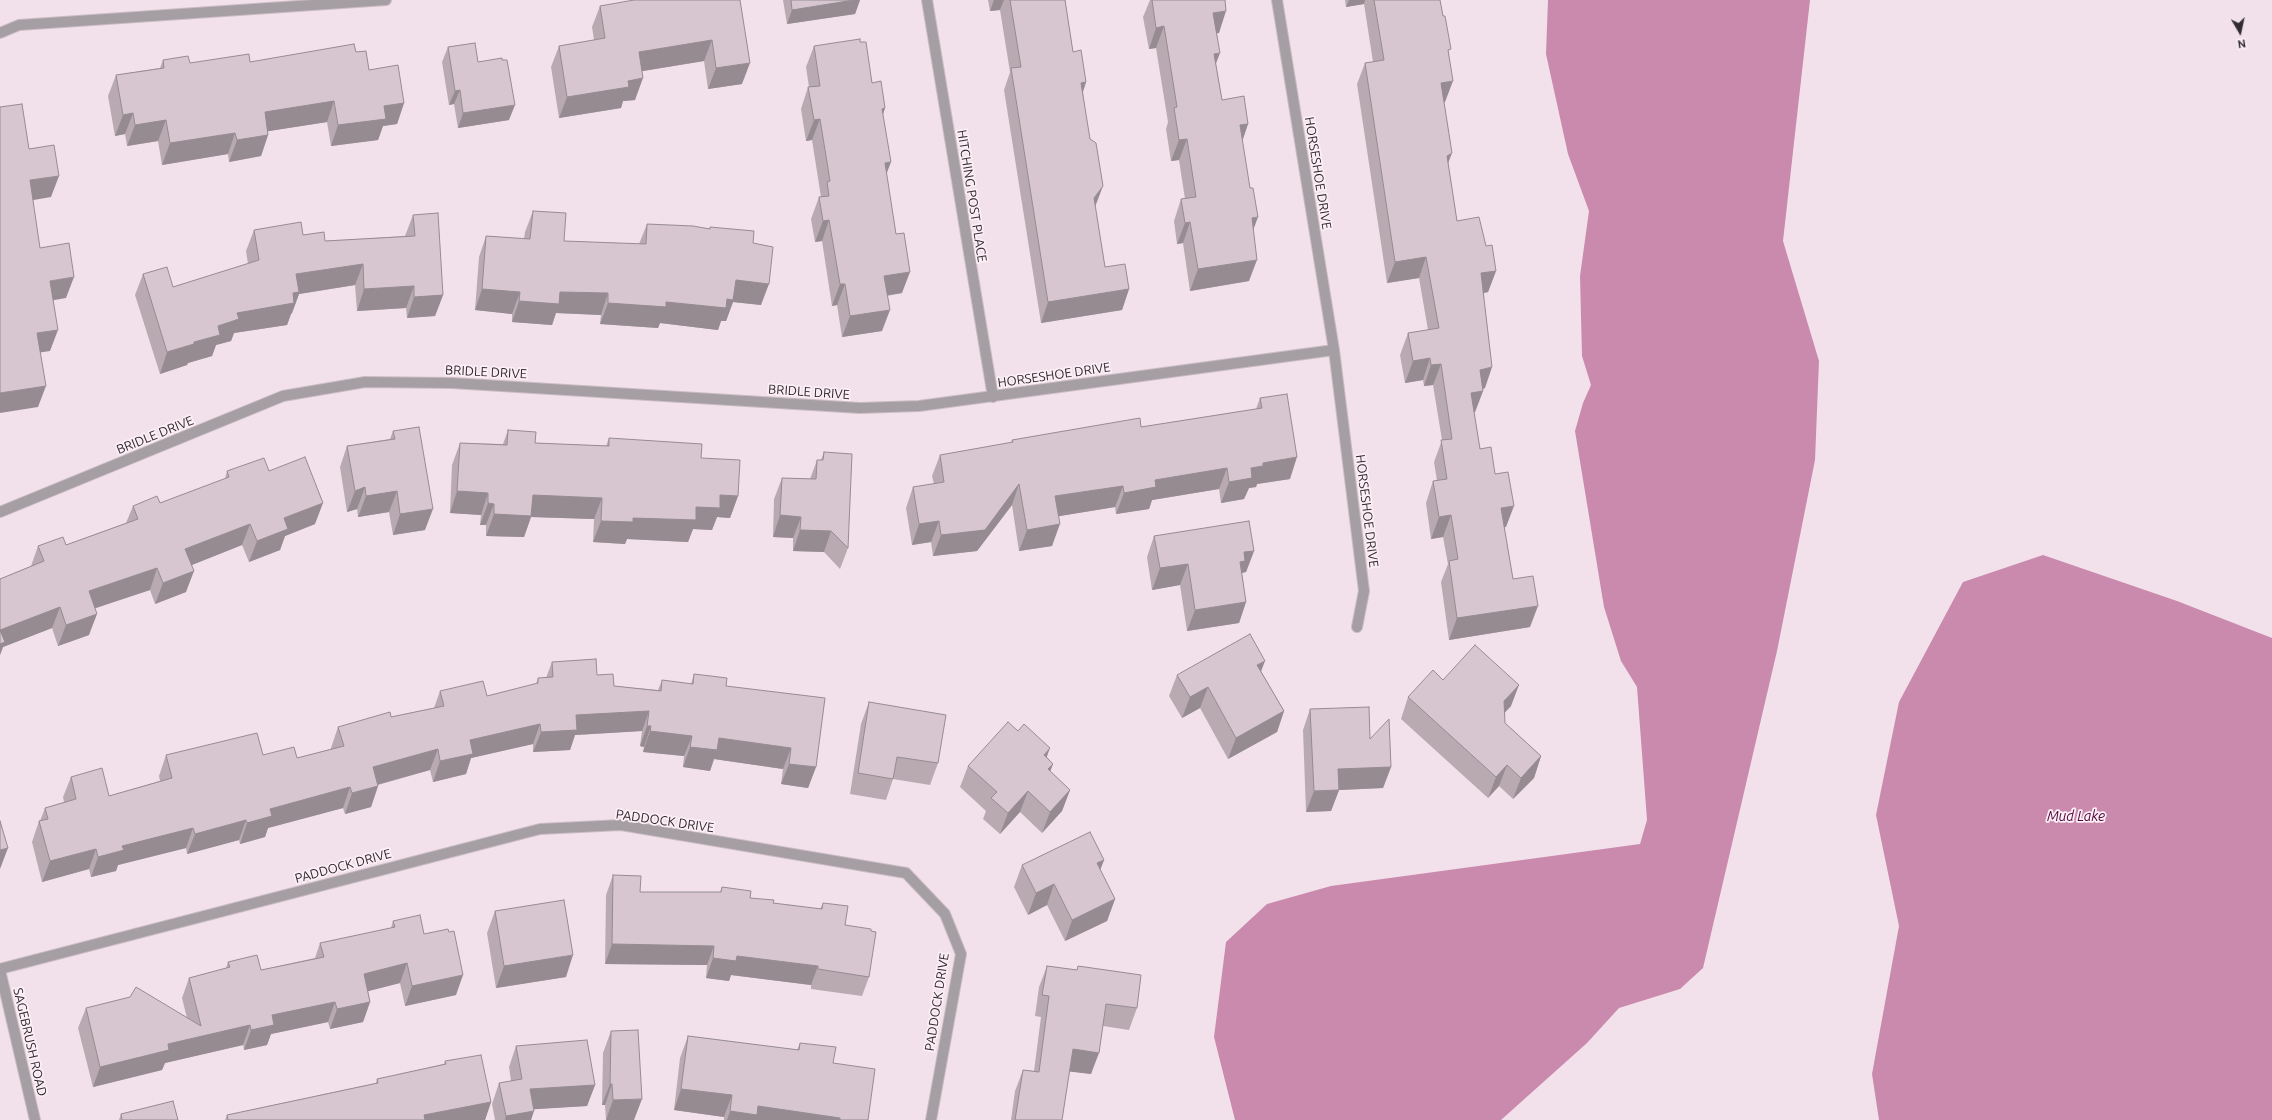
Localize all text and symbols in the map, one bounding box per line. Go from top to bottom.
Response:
north arrow [2220,12,2260,52]
text: N [2237,37,2247,50]
street label: HORSESHOE DRIVE [1301,116,1335,230]
street label: HITCHING POST PLACE [954,129,990,263]
street label: HORSESHOE DRIVE [997,359,1111,391]
street label: BRIDLE DRIVE [445,362,527,382]
street label: BRIDLE DRIVE [768,381,850,403]
street label: BRIDLE DRIVE [114,412,196,458]
street label: HORSESHOE DRIVE [1352,454,1382,568]
street label: PADDOCK DRIVE [615,806,715,836]
water label: Mud Lake [2047,808,2105,824]
street label: PADDOCK DRIVE [293,846,393,886]
street label: PADDOCK DRIVE [922,952,952,1052]
street label: SAGEBRUSH ROAD [10,986,50,1098]

